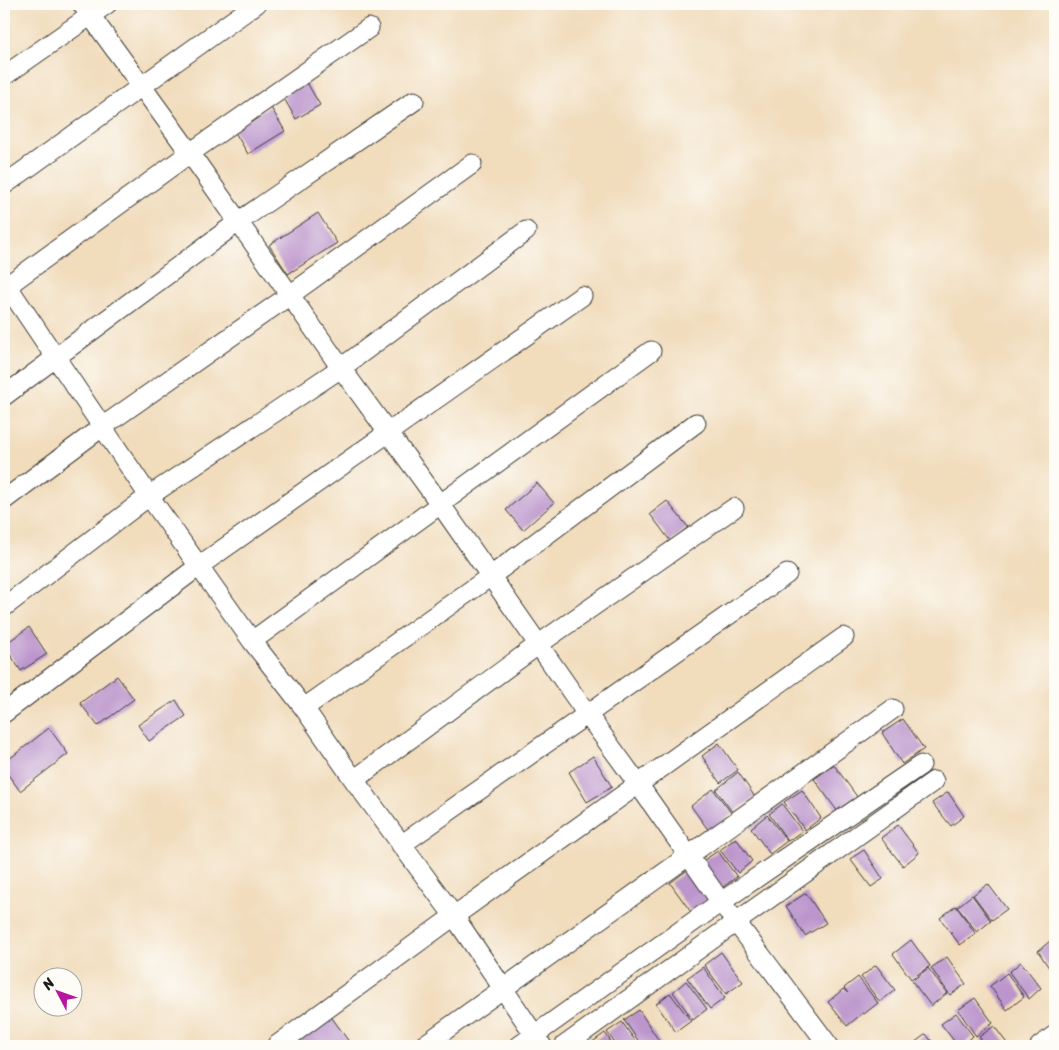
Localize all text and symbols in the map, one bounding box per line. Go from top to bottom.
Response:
north arrow [32,968,82,1018]
text: N [35,972,61,996]

